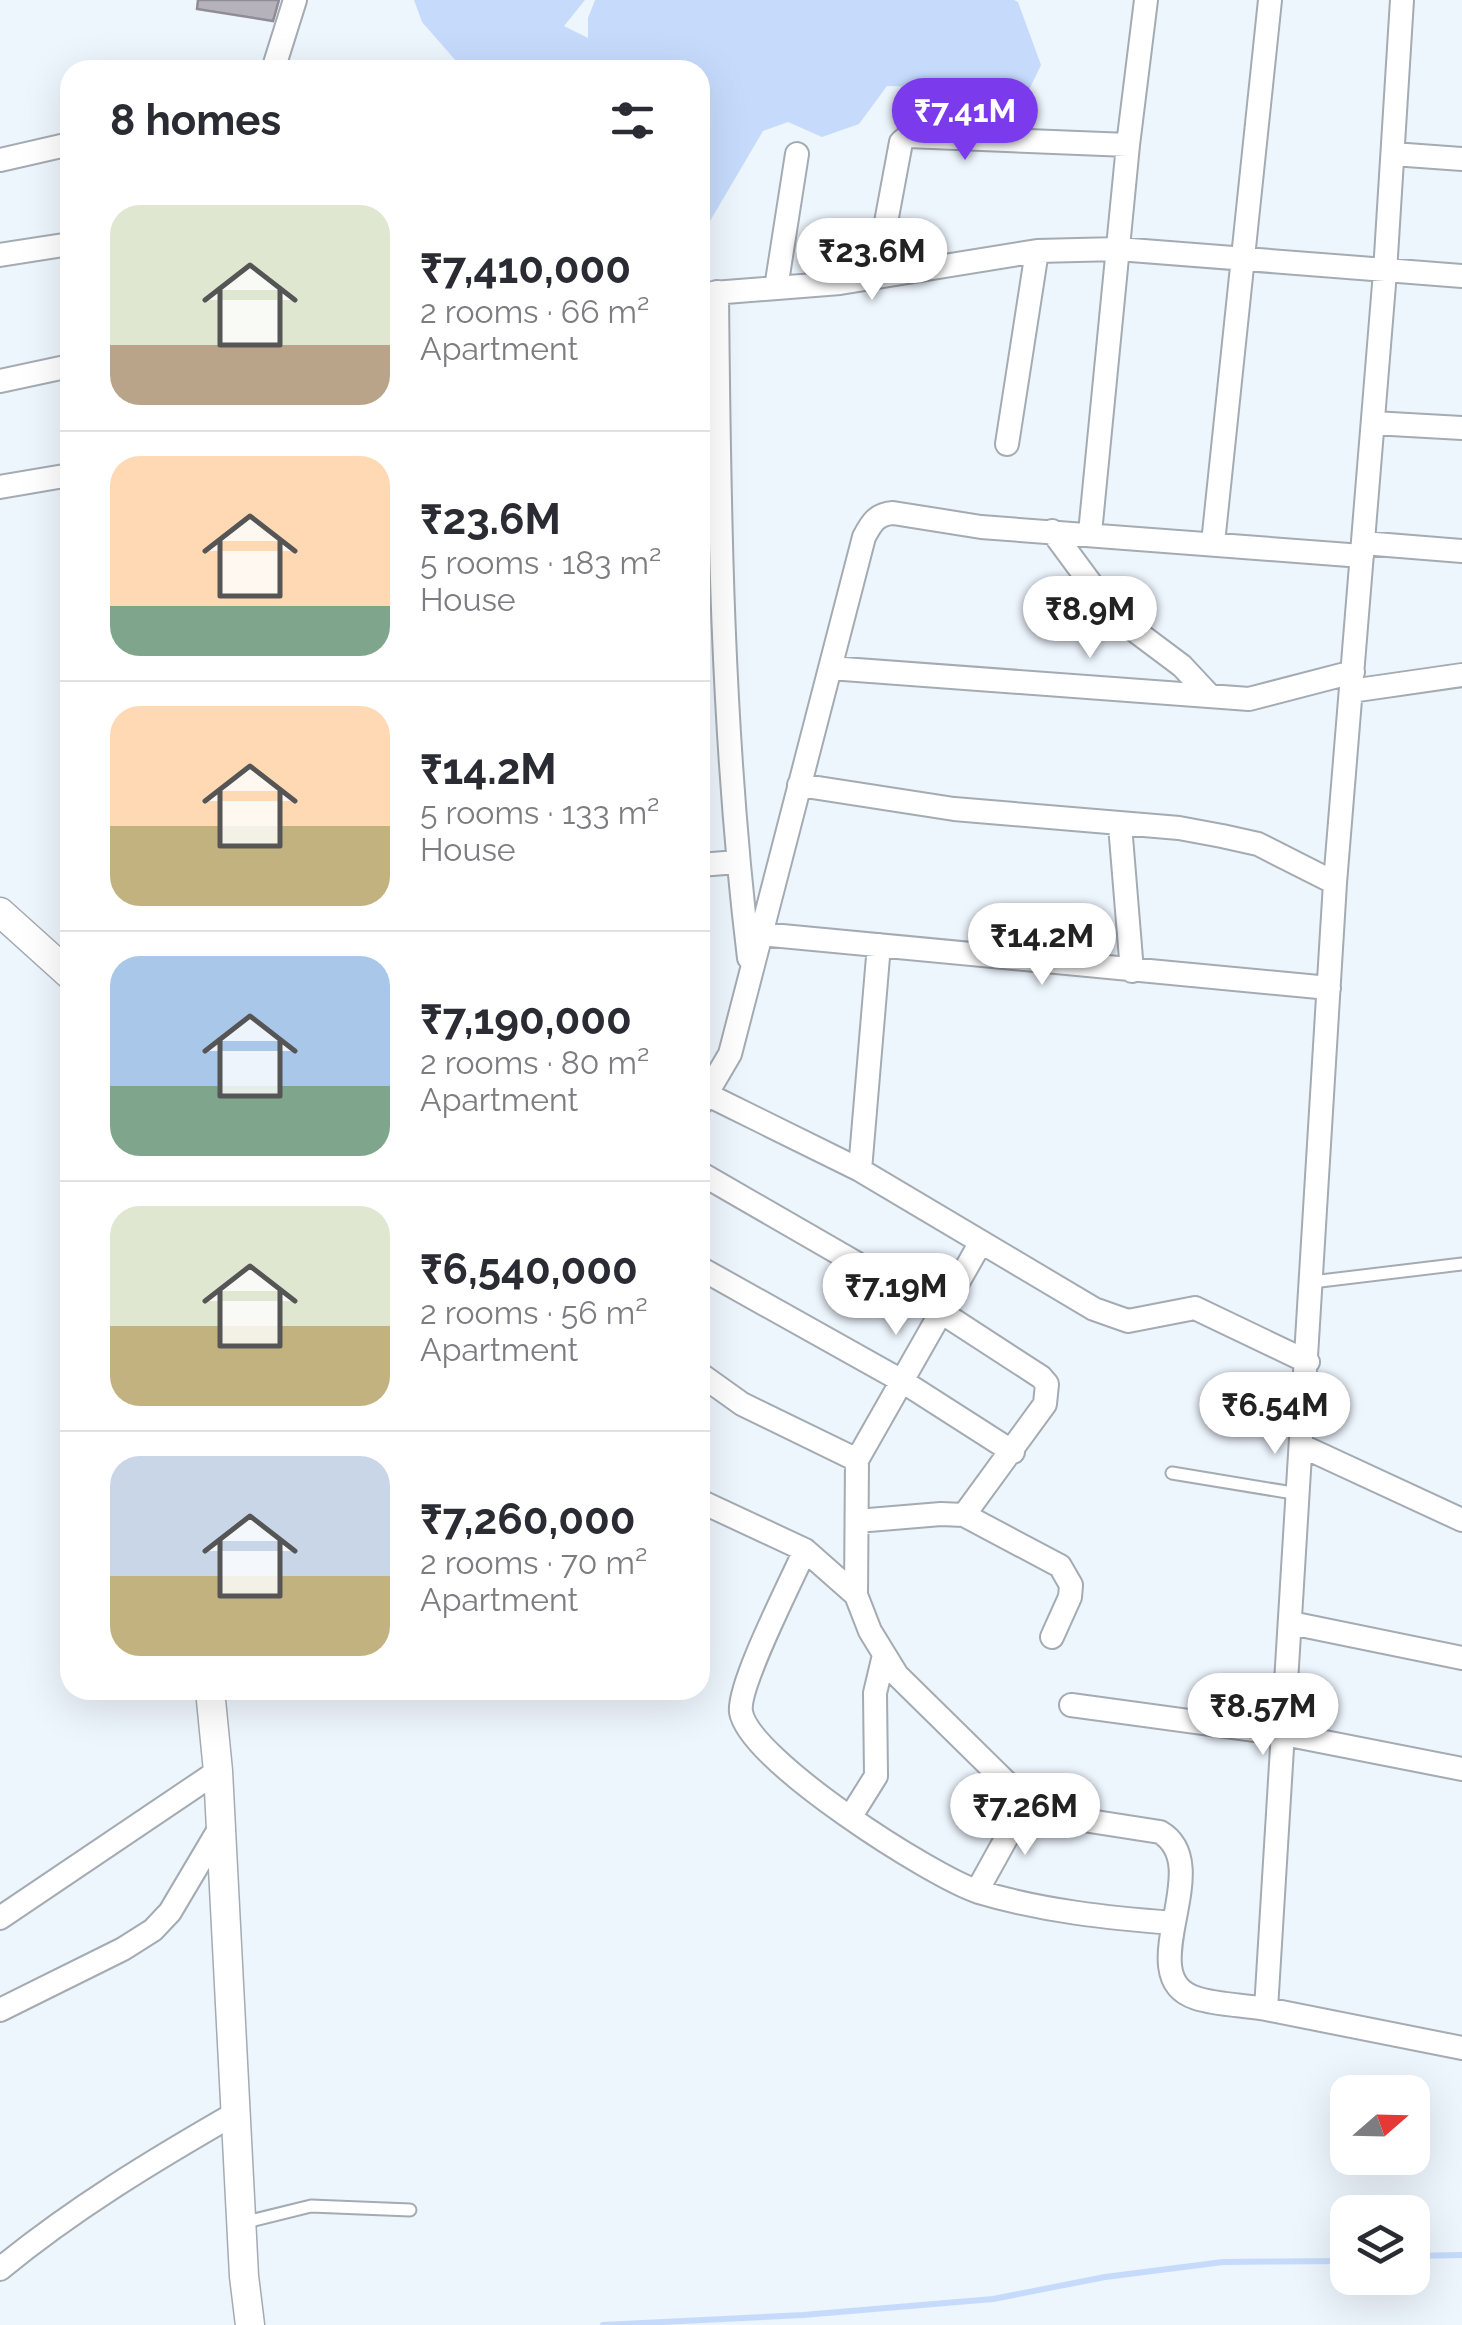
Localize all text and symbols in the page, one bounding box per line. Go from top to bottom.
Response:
pin: ₹7.41M [884,78,1046,163]
text: ₹7.41M [914,92,1016,129]
icon: filters [605,93,660,148]
text: 8 homes [110,96,281,145]
pin: ₹23.6M [791,218,953,303]
text: ₹23.6M [818,232,926,269]
text: ₹7,410,000 [420,244,631,293]
icon: home [190,245,310,365]
text: 2 rooms · 66 m² [420,293,649,330]
text: Apartment [420,330,578,367]
text: ₹23.6M [420,495,561,544]
icon: home [190,496,310,616]
text: 5 rooms · 183 m² [420,544,661,581]
pin: ₹8.9M [1020,576,1160,661]
text: House [420,581,516,618]
text: ₹8.9M [1045,590,1135,627]
text: ₹14.2M [420,745,557,794]
icon: home [190,746,310,866]
text: 5 rooms · 133 m² [420,794,660,831]
text: House [420,831,516,868]
pin: ₹14.2M [961,903,1123,988]
text: ₹14.2M [990,917,1094,954]
text: ₹7,190,000 [420,995,632,1044]
icon: home [190,996,310,1116]
text: 2 rooms · 80 m² [420,1044,649,1081]
text: Apartment [420,1081,578,1118]
text: ₹6,540,000 [420,1245,638,1294]
icon: home [190,1246,310,1366]
pin: ₹7.19M [815,1253,977,1338]
text: ₹7.19M [845,1267,947,1304]
text: 2 rooms · 56 m² [420,1294,648,1331]
text: Apartment [420,1331,578,1368]
pin: ₹6.54M [1194,1372,1356,1457]
text: ₹6.54M [1221,1386,1329,1423]
text: ₹7,260,000 [420,1495,636,1544]
icon: home [190,1496,310,1616]
text: 2 rooms · 70 m² [420,1544,647,1581]
text: Apartment [420,1581,578,1618]
pin: ₹8.57M [1182,1673,1344,1758]
text: ₹8.57M [1209,1687,1317,1724]
pin: ₹7.26M [944,1773,1106,1858]
text: ₹7.26M [972,1787,1078,1824]
north arrow [1330,2075,1430,2175]
map controls [1330,2075,1430,2295]
button: layers [1330,2195,1430,2295]

